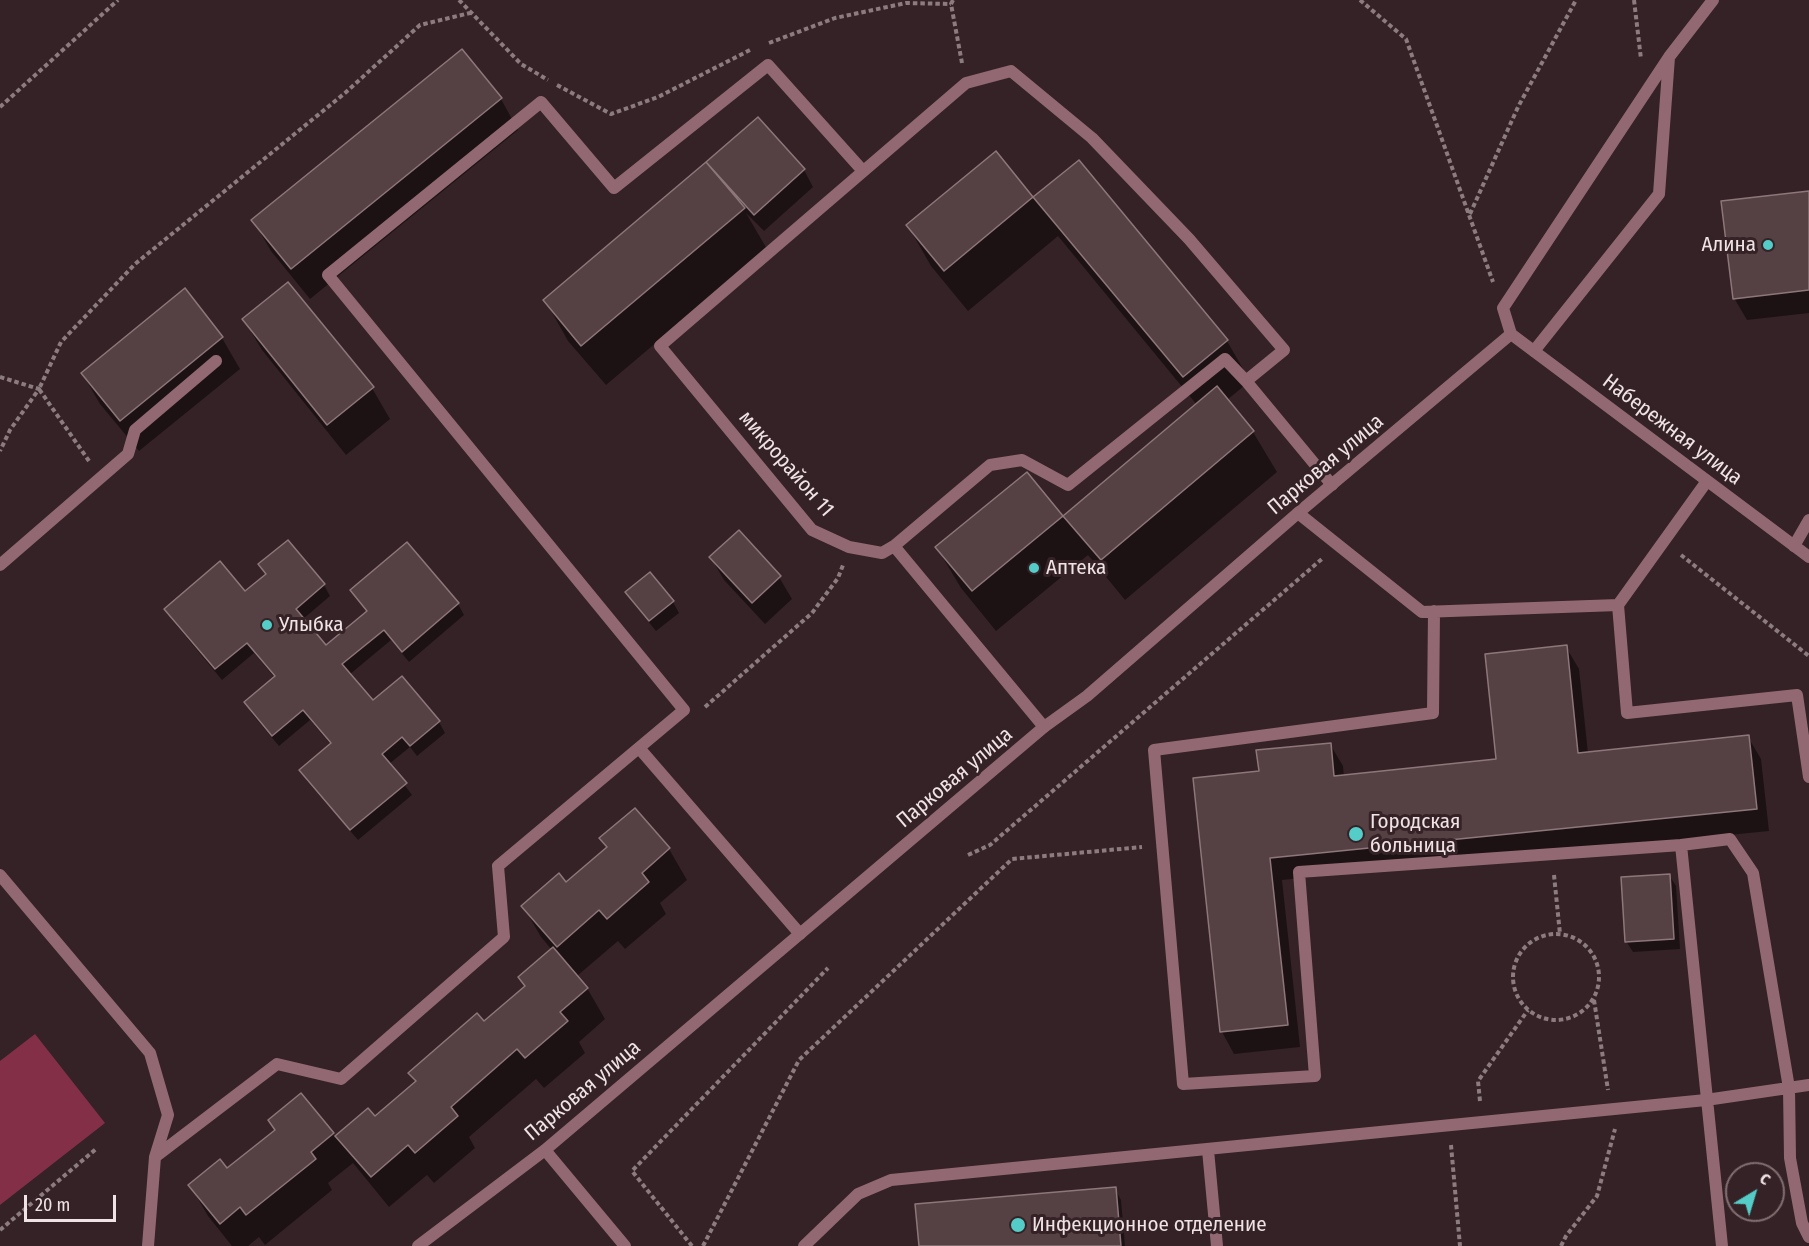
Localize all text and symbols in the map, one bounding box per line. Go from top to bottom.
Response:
place label: Алина [1701,232,1756,258]
marker: Алина [1761,238,1775,252]
street label: Набережная улица [1597,369,1747,491]
street label: микрорайон 11 [733,406,839,522]
street label: Парковая улица [1263,409,1389,521]
place label: Аптека [1046,555,1106,581]
marker: Аптека [1027,561,1041,575]
place label: Улыбка [279,612,344,638]
marker: Улыбка [260,618,274,632]
street label: Парковая улица [892,722,1018,834]
place label: Городская больница [1370,809,1460,859]
marker: Городская больница [1347,825,1365,843]
street label: Парковая улица [520,1035,646,1147]
north arrow [1725,1162,1785,1222]
text: С [1756,1169,1774,1189]
scale bar [27,1183,118,1221]
text: 20 m [35,1194,70,1216]
place label: Инфекционное отделение [1032,1212,1267,1238]
marker: Инфекционное отделение [1009,1216,1027,1234]

